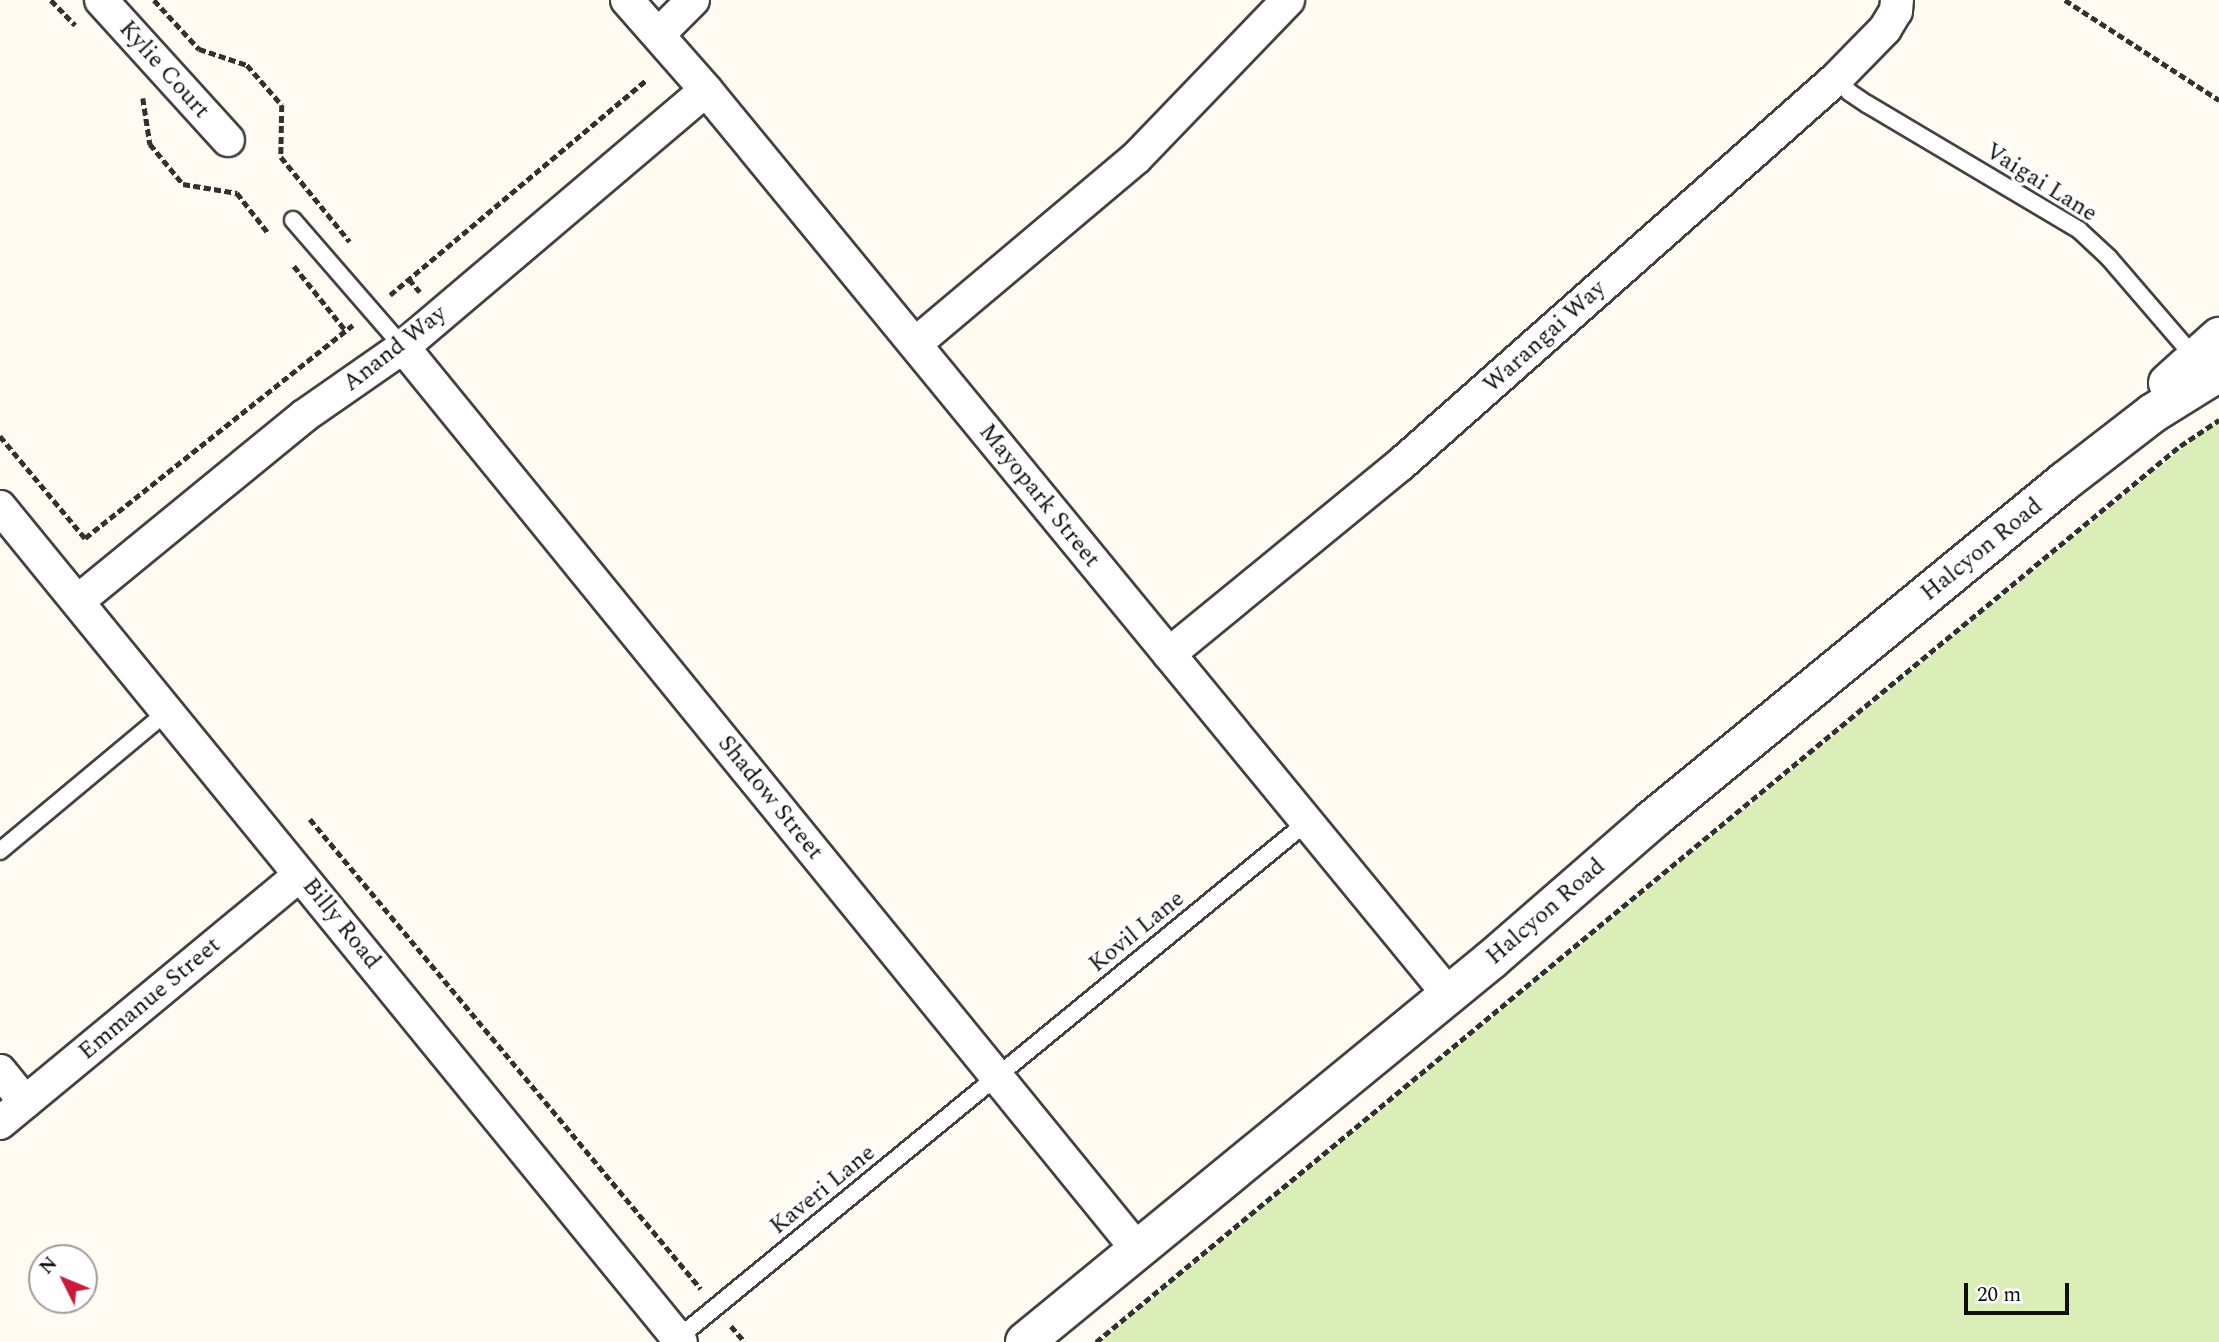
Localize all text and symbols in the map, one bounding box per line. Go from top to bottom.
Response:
street label: Kylie Court [112,15,216,125]
street label: Vaigai Lane [1980,137,2102,229]
street label: Warangai Way [1478,275,1612,399]
street label: Anand Way [338,300,452,398]
street label: Mayopark Street [972,418,1106,574]
street label: Halcyon Road [1915,492,2049,608]
street label: Shadow Street [711,730,829,866]
street label: Halcyon Road [1481,853,1611,971]
street label: Billy Road [296,873,386,975]
street label: Kovil Lane [1084,885,1190,979]
street label: Emmanue Street [73,931,227,1067]
street label: Kaveri Lane [765,1139,881,1241]
north arrow [28,1244,98,1314]
text: N [33,1250,65,1281]
scale bar [1967,1268,2072,1312]
text: 20 m [1977,1279,2021,1311]

